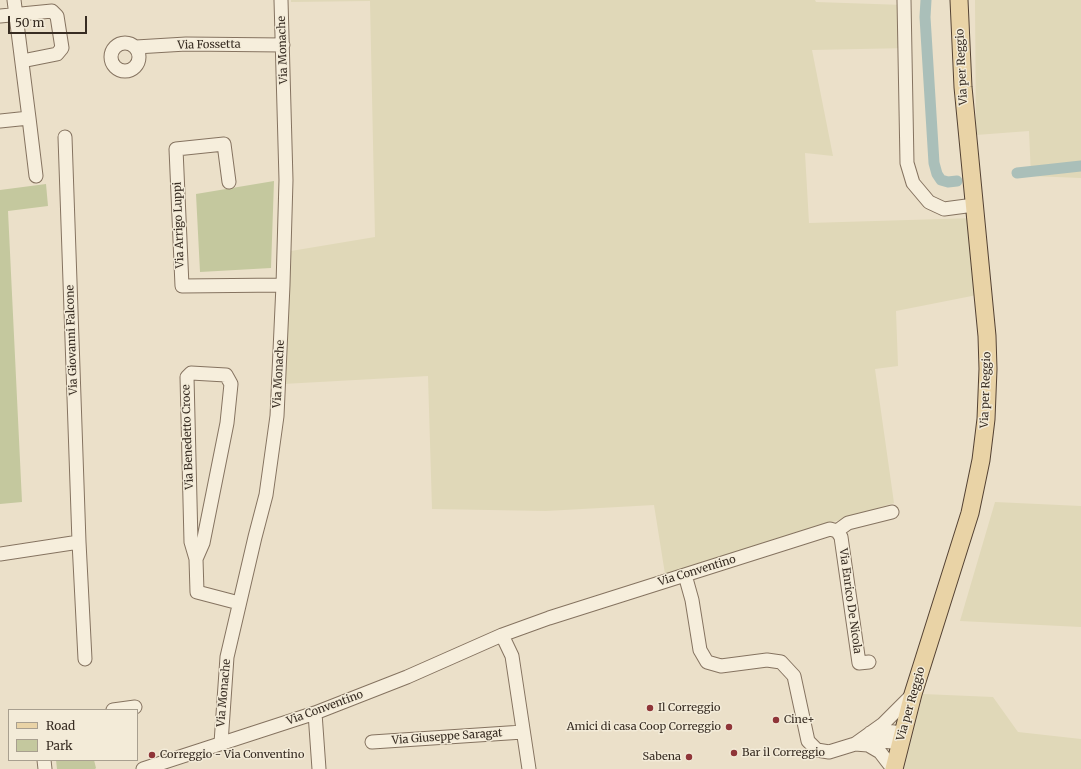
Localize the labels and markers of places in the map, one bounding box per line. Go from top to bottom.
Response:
place label: Il Correggio [658,701,720,715]
marker: Il Correggio [645,703,655,713]
place label: Cine+ [784,713,815,727]
marker: Cine+ [771,715,781,725]
place label: Amici di casa Coop Correggio [567,720,721,734]
marker: Amici di casa Coop Correggio [724,722,734,732]
place label: Bar il Correggio [742,746,825,760]
place label: Correggio - Via Conventino [160,748,304,762]
marker: Bar il Correggio [729,748,739,758]
marker: Correggio - Via Conventino [147,750,157,760]
place label: Sabena [643,750,681,764]
marker: Sabena [684,752,694,762]

